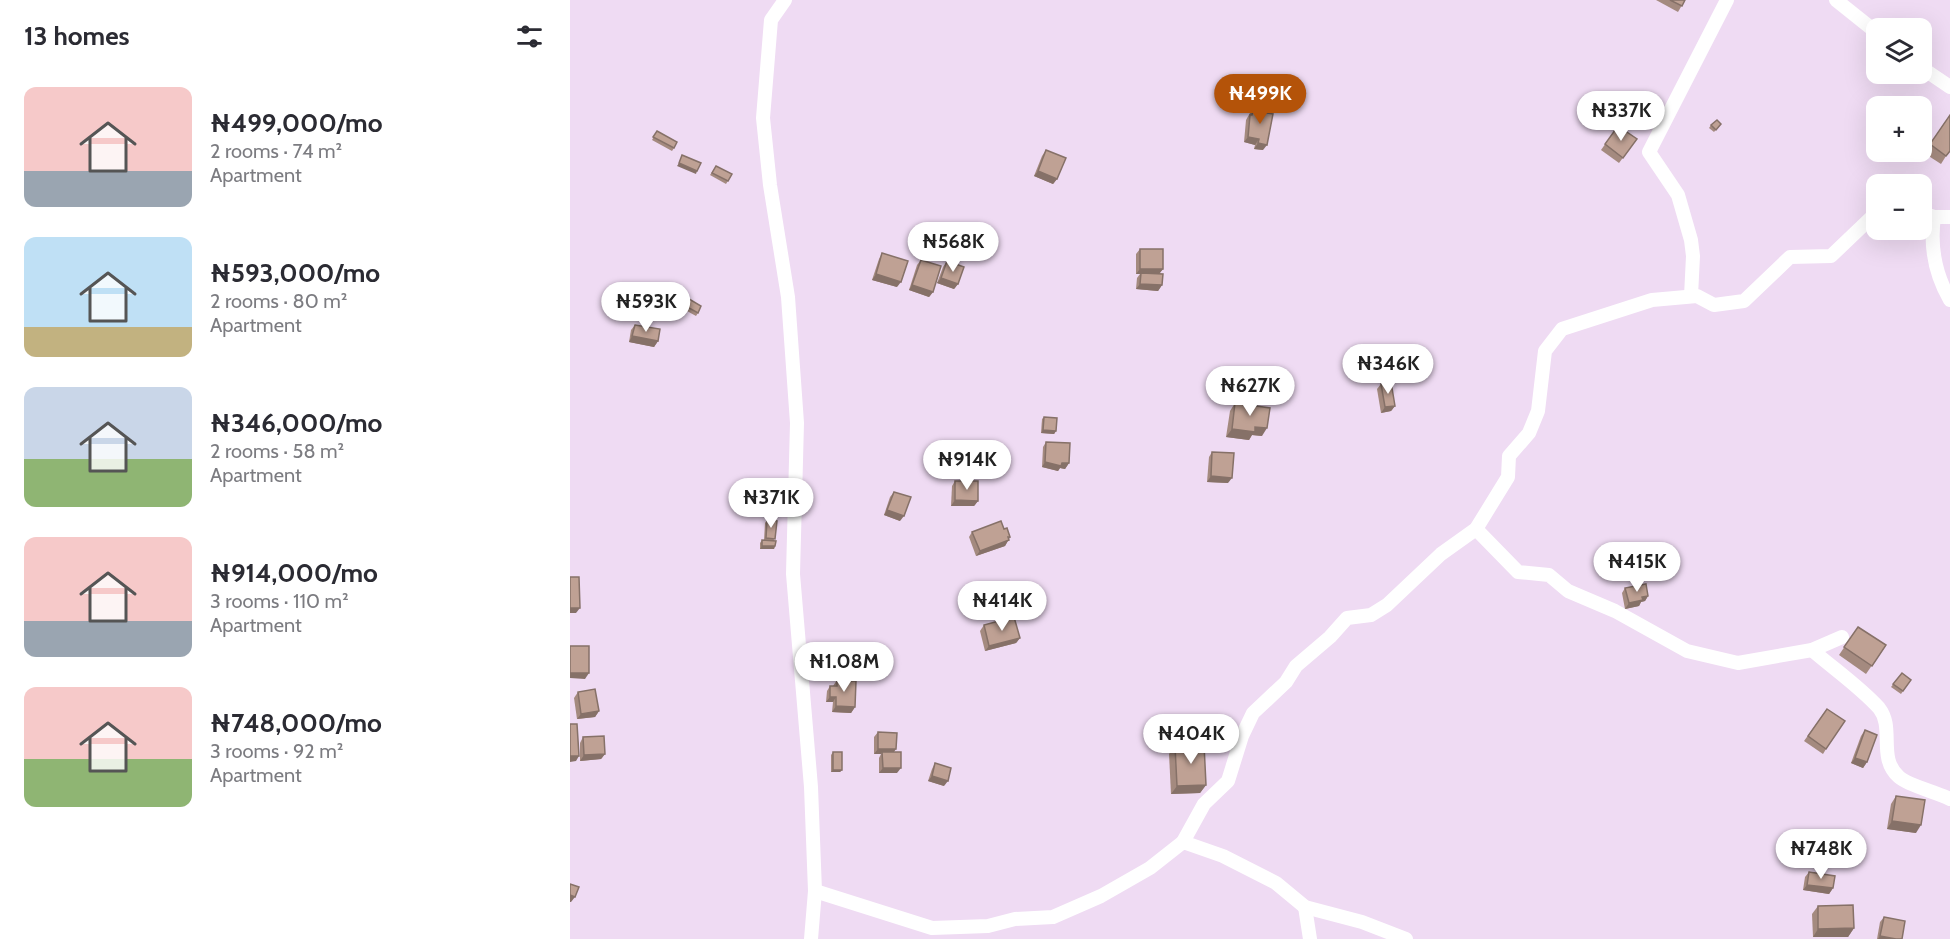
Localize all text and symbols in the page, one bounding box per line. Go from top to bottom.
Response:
map controls [1866,18,1932,240]
button: layers [1866,18,1932,84]
text: 13 homes [24,20,130,52]
icon: filters [513,20,546,53]
pin: ₦499K [1218,74,1302,125]
text: ₦499K [1228,81,1292,105]
pin: ₦337K [1579,91,1663,142]
button: + [1866,96,1932,162]
text: ₦337K [1591,98,1651,122]
text: ₦499,000/mo [210,107,383,139]
icon: home [72,111,144,183]
text: 2 rooms · 74 m² [210,139,342,163]
text: Apartment [210,163,302,187]
button: − [1866,174,1932,240]
pin: ₦568K [911,222,995,273]
text: ₦568K [922,229,984,253]
text: ₦593,000/mo [210,257,380,289]
icon: home [72,261,144,333]
pin: ₦593K [604,282,688,333]
text: 2 rooms · 80 m² [210,289,347,313]
text: ₦593K [615,289,677,313]
text: Apartment [210,313,302,337]
pin: ₦346K [1346,344,1430,395]
text: ₦346K [1356,351,1420,375]
pin: ₦627K [1208,366,1292,417]
text: ₦627K [1220,373,1280,397]
text: ₦346,000/mo [210,407,382,439]
icon: home [72,411,144,483]
text: 2 rooms · 58 m² [210,439,344,463]
pin: ₦914K [925,440,1009,491]
text: ₦914K [937,447,997,471]
text: Apartment [210,463,302,487]
pin: ₦371K [729,478,813,529]
text: ₦371K [742,485,800,509]
pin: ₦415K [1595,542,1679,593]
text: ₦415K [1607,549,1667,573]
text: ₦914,000/mo [210,557,378,589]
icon: home [72,561,144,633]
pin: ₦414K [960,581,1044,632]
text: ₦414K [972,588,1032,612]
text: 3 rooms · 110 m² [210,589,349,613]
text: Apartment [210,613,302,637]
pin: ₦1.08M [795,642,893,693]
text: ₦1.08M [809,649,879,673]
text: ₦748,000/mo [210,707,382,739]
icon: home [72,711,144,783]
pin: ₦404K [1149,714,1233,765]
text: ₦404K [1157,721,1225,745]
text: 3 rooms · 92 m² [210,739,343,763]
text: Apartment [210,763,302,787]
pin: ₦748K [1779,829,1863,880]
text: ₦748K [1790,836,1852,860]

